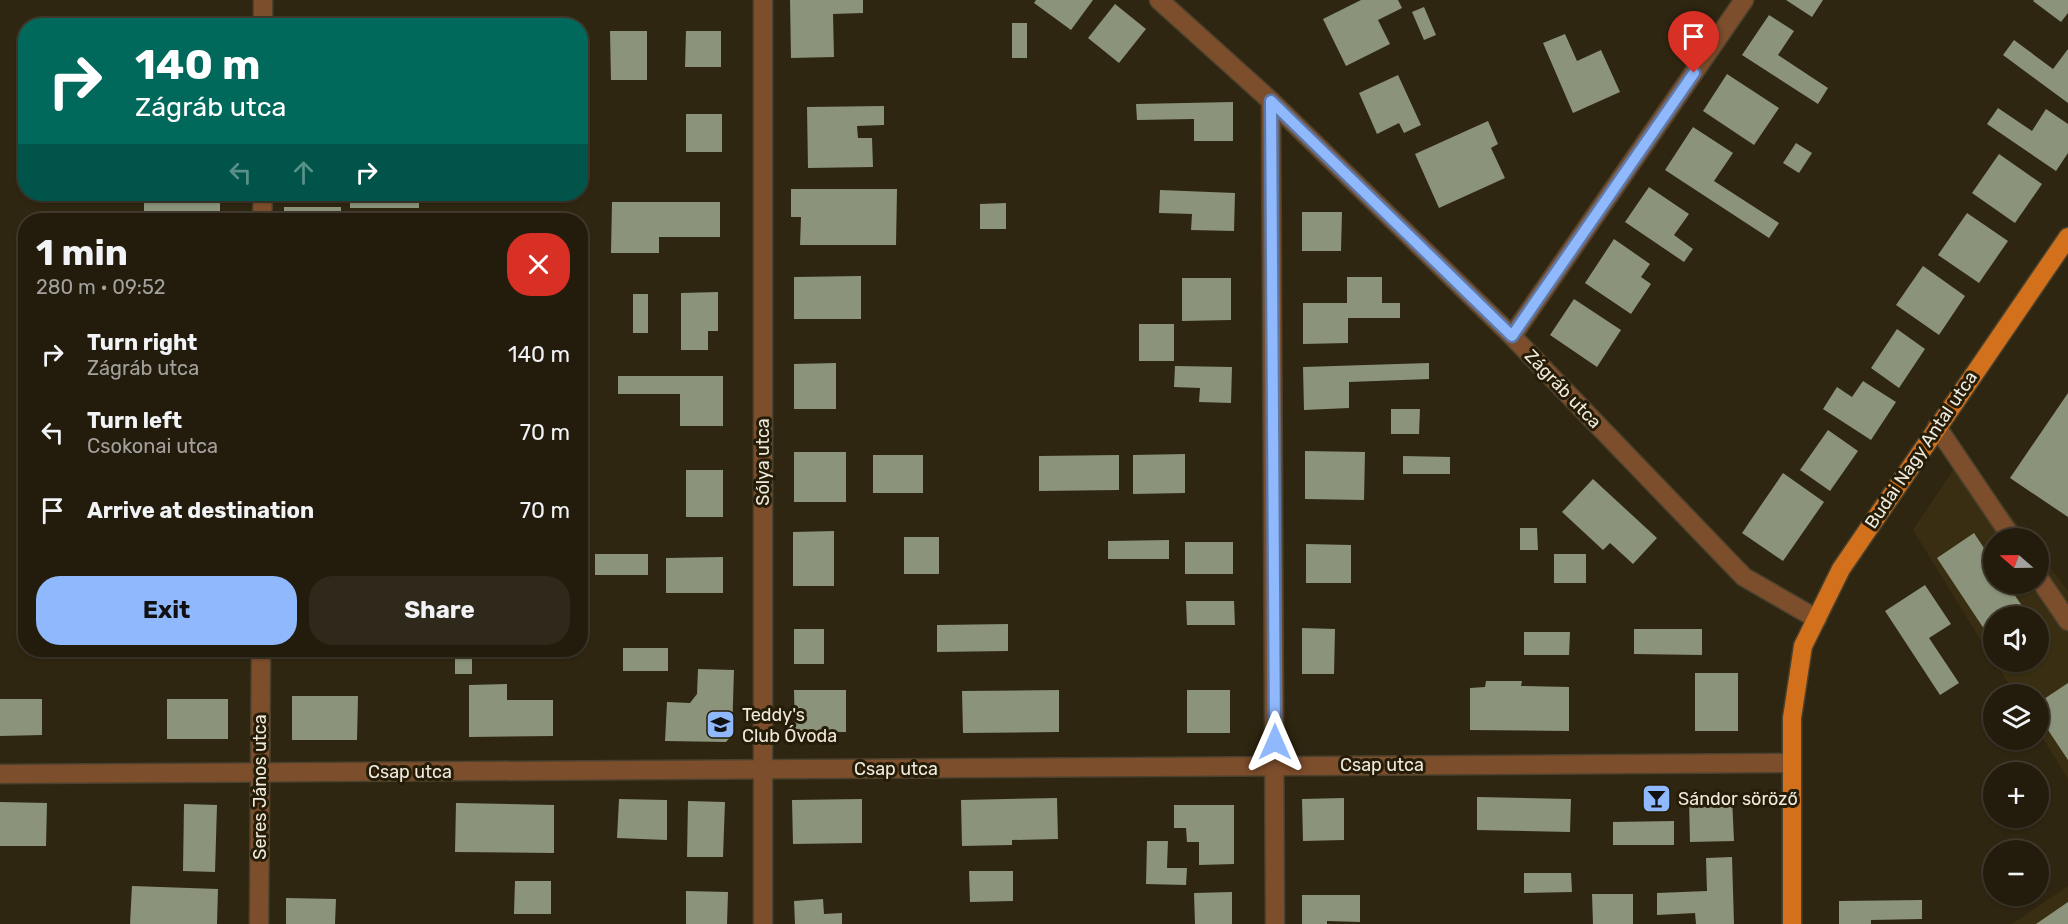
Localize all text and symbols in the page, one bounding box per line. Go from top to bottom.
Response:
pin [1668,11,1719,73]
icon: arrive [1677,20,1710,53]
text: 140 m [135,40,261,90]
icon: right [36,42,114,120]
text: Zágráb utca [135,91,286,123]
icon: left [224,156,257,189]
icon: ahead [287,156,320,189]
icon: right [350,156,383,189]
text: 1 min [36,231,128,274]
button: close [507,233,570,296]
text: 280 m · 09:52 [36,275,166,299]
text: Turn right [87,329,197,356]
icon: right [36,338,69,371]
text: 140 m [508,341,570,368]
street label: Zágráb utca [1520,345,1606,433]
text: Zágráb utca [87,356,199,380]
street label: Budai Nagy Antal utca [1860,367,1982,533]
text: Turn left [87,407,182,434]
icon: left [36,416,69,449]
street label: Sólya utca [752,418,774,506]
text: 70 m [520,419,570,446]
text: Csokonai utca [87,434,218,458]
icon: arrive [36,494,69,527]
text: Arrive at destination [87,497,314,524]
text: 70 m [520,497,570,524]
north arrow [1983,528,2049,594]
map controls [1983,528,2049,906]
button: Exit [36,576,297,645]
button: Share [309,576,570,645]
button: sound [1983,606,2049,672]
button: layers [1983,684,2049,750]
place label: Teddy's Club Óvoda [742,704,837,747]
school or university icon: Teddy's Club Óvoda [705,709,737,741]
position arrow [1243,710,1307,774]
street label: Seres János utca [249,714,271,860]
street label: Csap utca [1340,754,1424,776]
street label: Csap utca [854,758,938,780]
street label: Csap utca [368,761,452,783]
button: + [1983,762,2049,828]
bar icon: Sándor söröző [1641,783,1673,815]
place label: Sándor söröző [1678,788,1798,810]
button: − [1983,840,2049,906]

